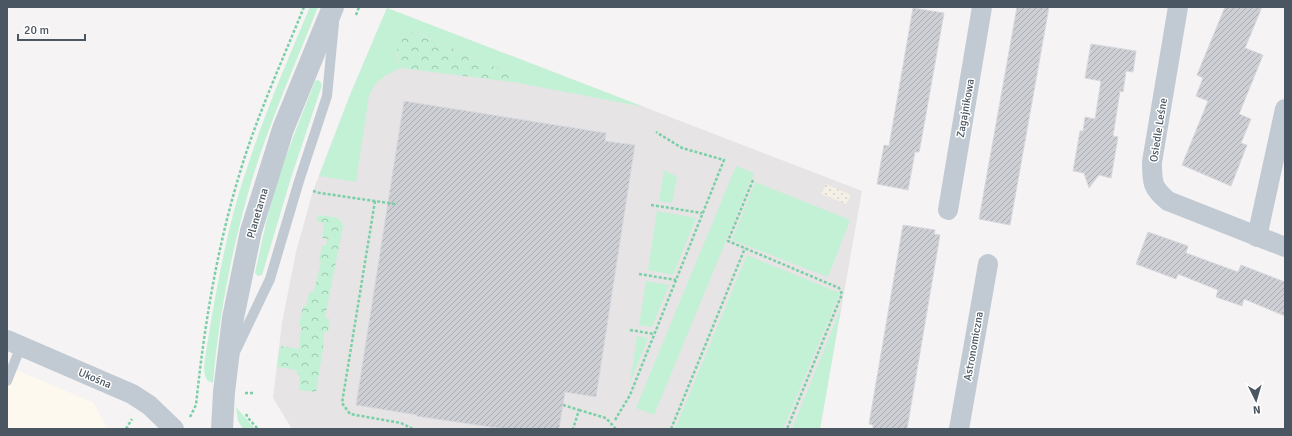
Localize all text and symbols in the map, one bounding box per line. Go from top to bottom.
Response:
scale bar [18,16,85,42]
text: 20 m [24,23,49,38]
street label: Zagajnikowa [954,77,977,138]
street label: Osiedle Leśne [1147,97,1170,163]
street label: Planetarna [244,186,271,240]
street label: Astronomiczna [961,310,986,382]
street label: Ukośna [76,366,114,391]
north arrow [1236,380,1276,420]
text: N [1252,403,1261,416]

